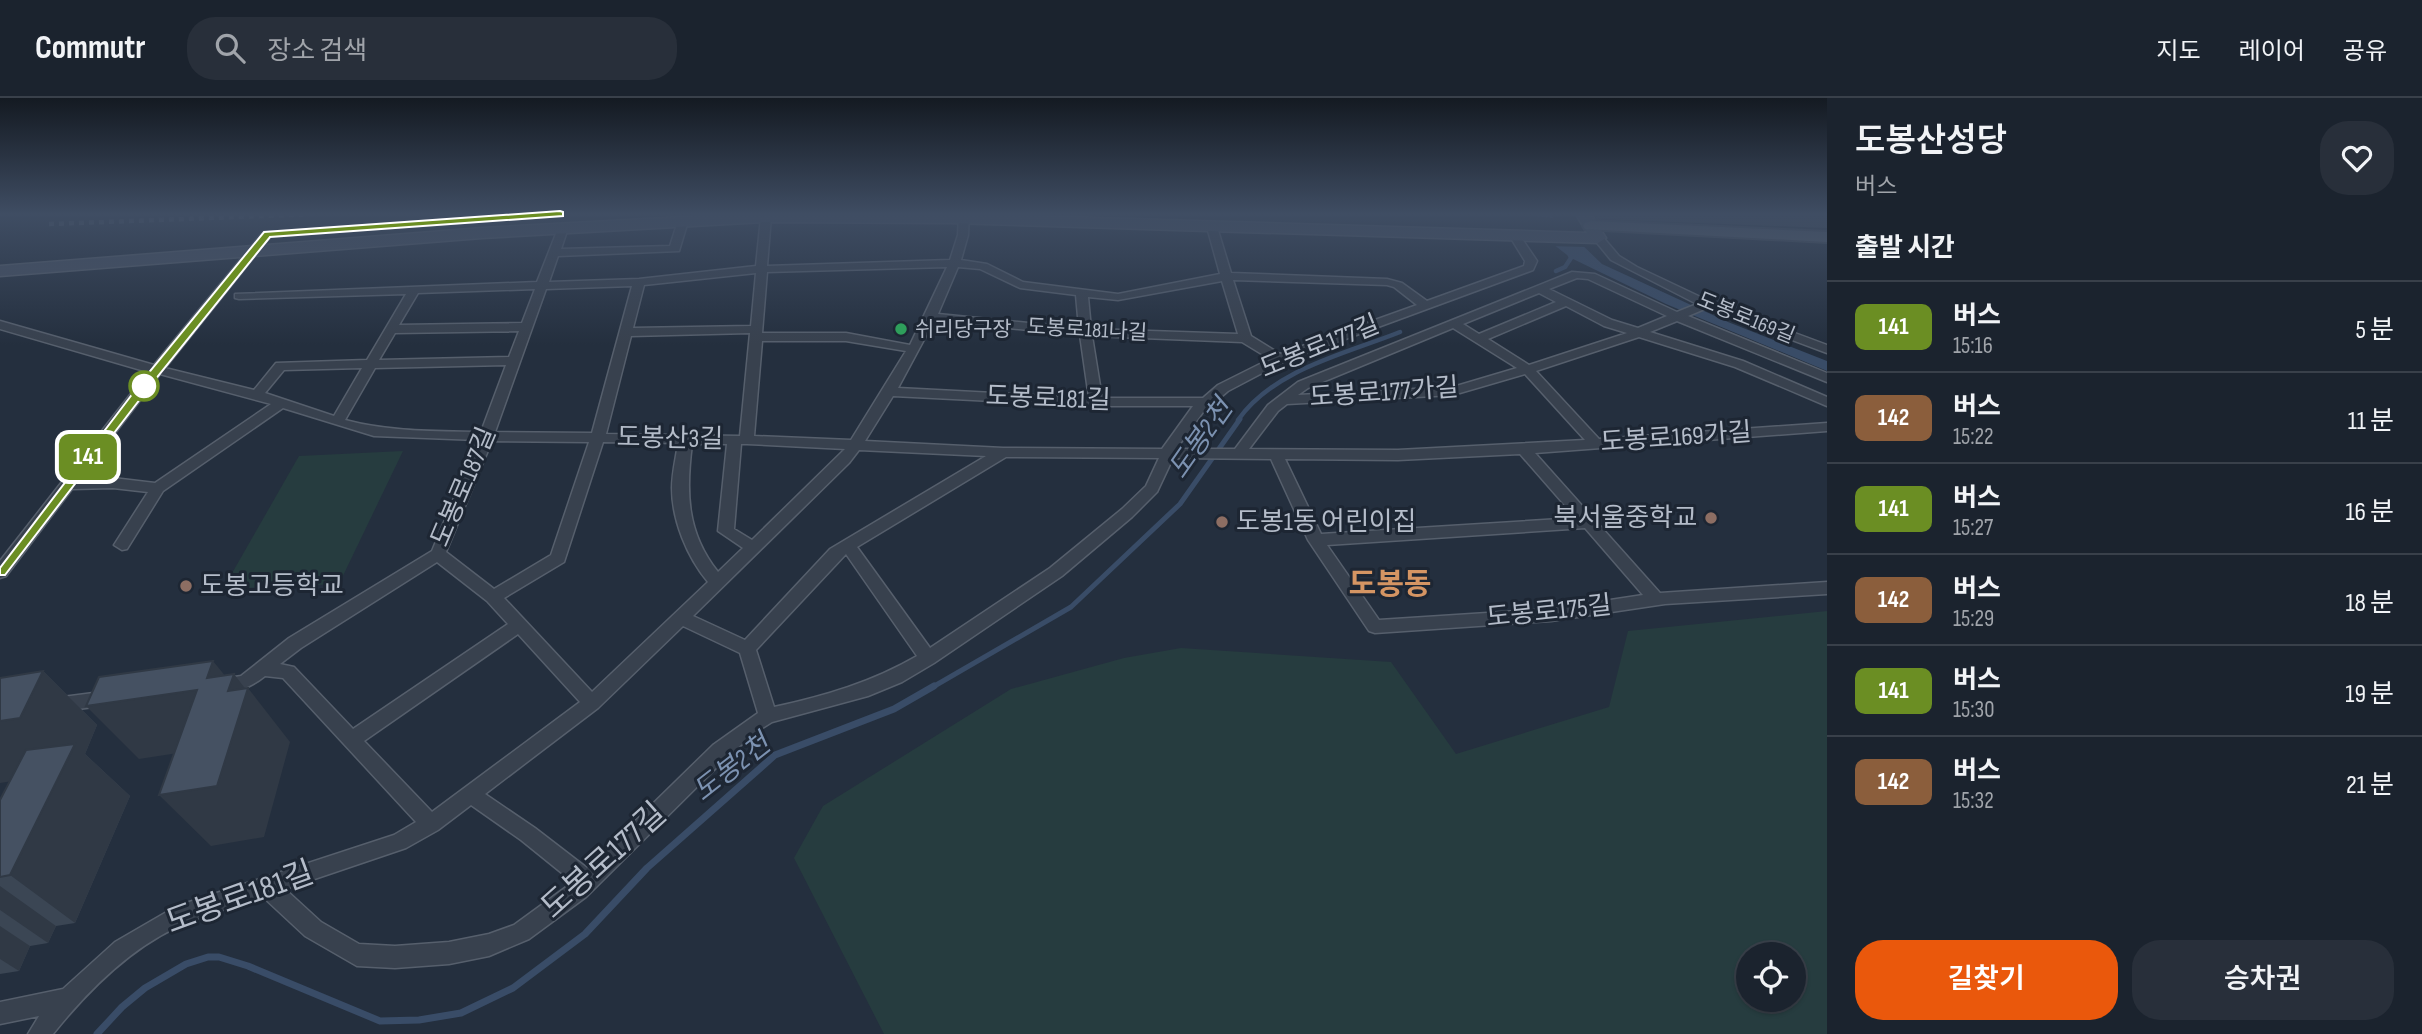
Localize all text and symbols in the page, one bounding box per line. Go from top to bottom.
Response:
search box [187,17,677,80]
text: Commutr [35,28,145,68]
icon: search [211,29,249,67]
text: 장소 검색 [267,36,367,67]
text: 지도 [2156,37,2201,66]
text: 레이어 [2239,37,2305,66]
text: 공유 [2343,37,2387,66]
text: 도봉산성당 [1855,121,2007,161]
button: heart [2320,121,2394,195]
text: 버스 [1855,173,1897,201]
text: 출발 시간 [1855,233,1955,264]
street label: 도봉로169길 [1694,287,1798,349]
text: 버스 [1953,301,2001,332]
street label: 도봉로177길 [1256,309,1384,385]
text: 141 [1878,312,1909,341]
street label: 도봉로181나길 [1026,314,1148,346]
text: 5 분 [2356,315,2394,346]
place label: 쉬리당구장 [915,317,1012,342]
marker: 쉬리당구장 [893,321,909,337]
text: 15:16 [1953,332,1993,360]
unlabelled marker [129,371,159,401]
street label: 도봉로177가길 [1308,372,1460,414]
street label: 도봉로181길 [985,381,1111,417]
water label: 도봉2천 [1162,391,1242,485]
text: 버스 [1953,392,2001,423]
text: 142 [1878,403,1909,432]
text: 11 분 [2348,406,2394,437]
street label: 도봉로169가길 [1599,417,1753,459]
street label: 도봉로187길 [425,423,503,551]
street label: 도봉산3길 [616,423,724,455]
text: 15:22 [1953,423,1994,451]
line badge: 141 [48,434,128,480]
text: 141 [73,442,103,471]
text: 버스 [1953,483,2001,514]
text: 141 [1878,494,1909,523]
text: 16 분 [2345,497,2394,528]
place label: 북서울중학교 [1553,503,1697,534]
place label: 도봉1동 어린이집 [1236,507,1417,538]
marker: 북서울중학교 [1703,510,1719,526]
marker: 도봉1동 어린이집 [1214,514,1230,530]
text: 15:27 [1953,514,1993,542]
district label: 도봉동 [1349,567,1431,603]
place label: 도봉고등학교 [200,571,344,602]
text: 버스 [1953,574,2001,605]
marker: 도봉고등학교 [178,578,194,594]
text: 142 [1878,585,1909,614]
text: 18 분 [2345,588,2394,619]
street label: 도봉로175길 [1485,590,1613,634]
text: 15:29 [1953,605,1994,633]
text: 버스 [1953,665,2001,696]
text: 141 [1878,676,1909,705]
text: 19 분 [2345,679,2394,710]
text: 15:30 [1953,696,1995,724]
water label: 도봉2천 [687,726,780,808]
text: 버스 [1953,756,2001,787]
text: 142 [1878,767,1909,796]
text: 21 분 [2346,770,2394,801]
text: 15:32 [1953,787,1994,815]
street label: 도봉로177길 [534,795,674,927]
street label: 도봉로181길 [161,853,319,943]
button: 길찾기 [1855,940,2118,1020]
button: 승차권 [2132,940,2394,1020]
map controls [1736,942,1806,1012]
button: locate [1736,942,1806,1012]

